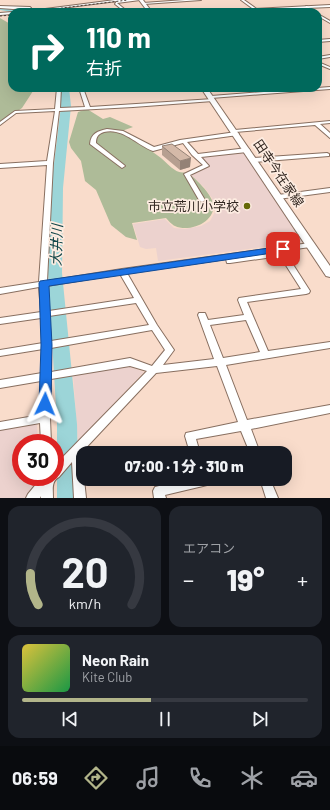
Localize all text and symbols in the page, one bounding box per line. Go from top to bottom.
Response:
text: 110 m [86,20,151,54]
icon: right [20,24,72,76]
text: 右折 [86,57,122,79]
street label: 田寺今在家線 [251,136,307,210]
place label: 市立荒川小学校 [148,198,239,214]
marker: 市立荒川小学校 [242,201,252,211]
water label: 大井川 [47,222,65,266]
pin [266,232,300,266]
icon: arrive [272,238,294,260]
position arrow [24,383,66,425]
speed limit sign: 30 [12,434,64,486]
text: 07:00 · 1 分 · 310 m [124,457,244,475]
text: エアコン [183,540,235,556]
text: 20 [61,545,108,595]
text: 19° [227,561,264,597]
text: − [183,566,194,592]
text: + [297,566,308,592]
text: km/h [68,594,101,611]
text: Neon Rain [82,651,149,669]
text: Kite Club [82,669,132,685]
icon: previous [59,708,81,730]
icon: pause [154,708,176,730]
icon: next [249,708,271,730]
icon: directions [82,764,110,792]
icon: music [134,764,162,792]
icon: phone [186,764,214,792]
icon: climate [238,764,266,792]
icon: car [290,764,318,792]
text: 06:59 [12,767,58,789]

